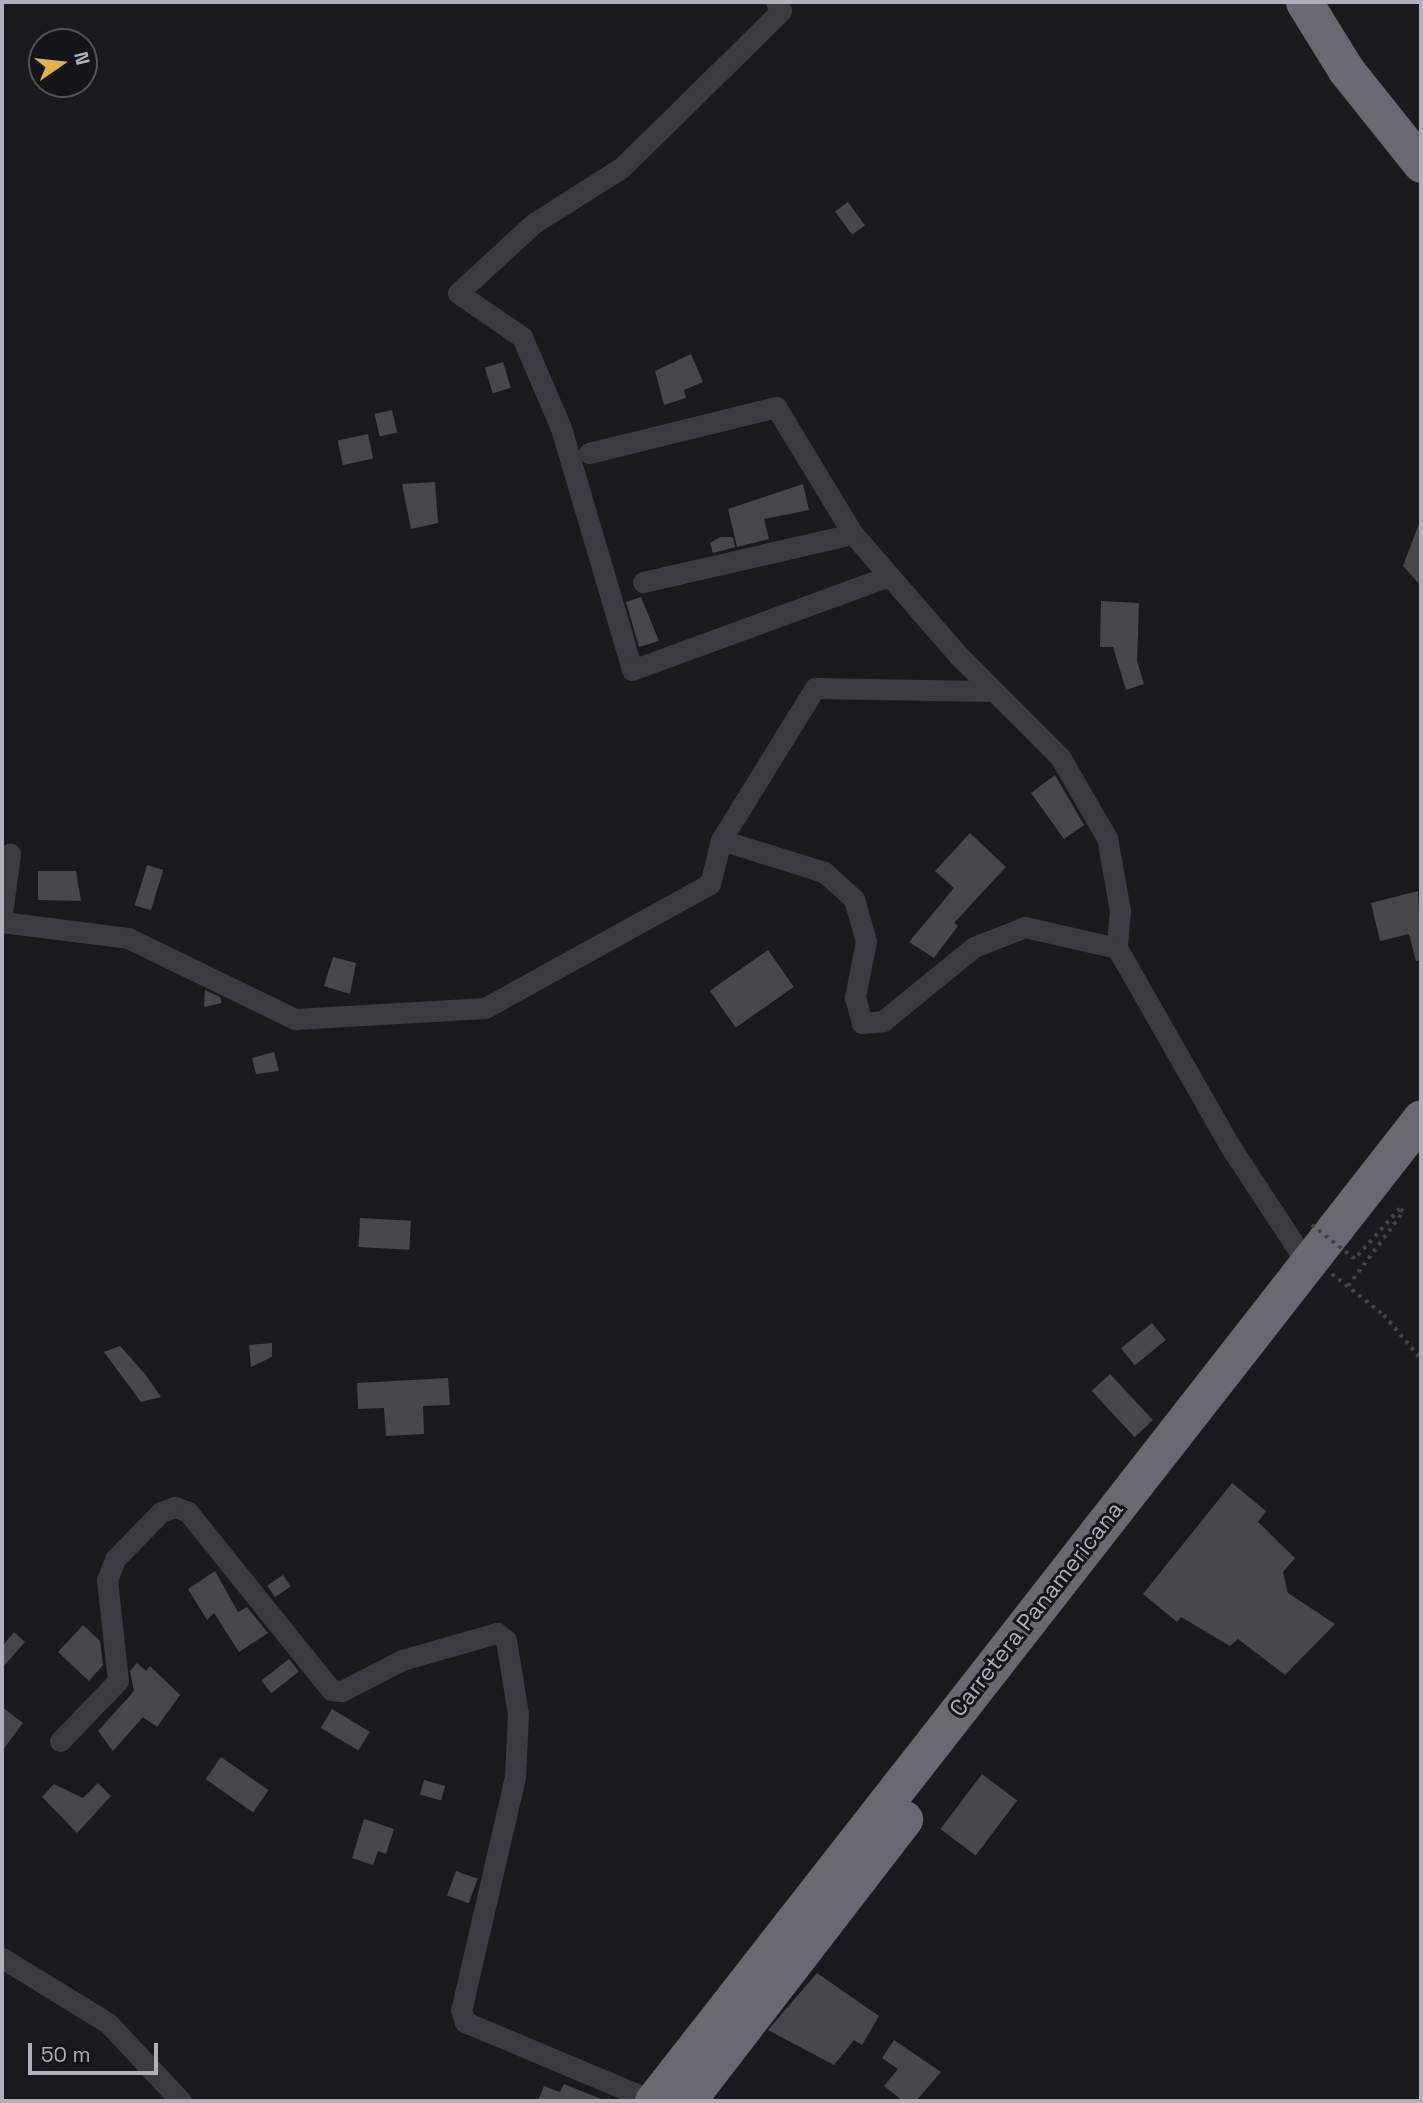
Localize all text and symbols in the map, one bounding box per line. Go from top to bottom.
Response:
north arrow [28,28,98,98]
text: N [68,49,96,67]
street label: Carretera Panamericana [943,1496,1129,1722]
scale bar [32,2030,161,2074]
text: 50 m [41,2041,91,2068]

